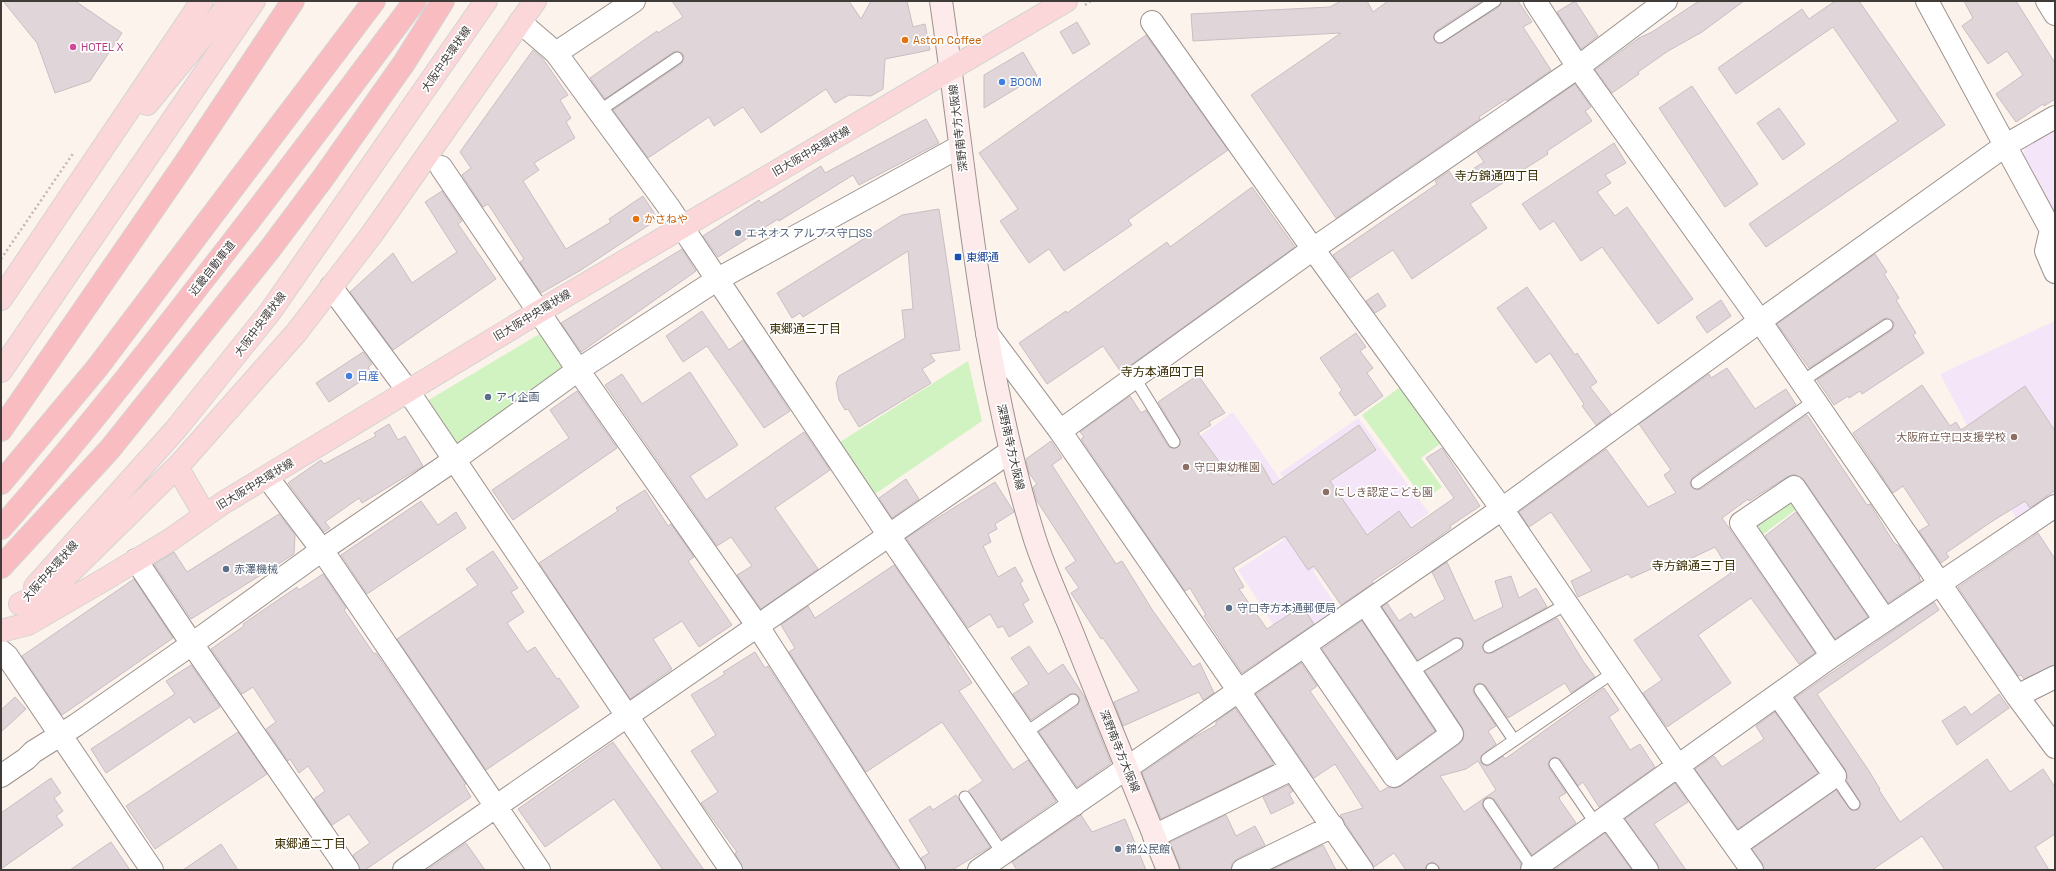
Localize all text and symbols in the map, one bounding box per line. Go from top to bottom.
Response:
street label: 大阪中央環状線 [418,23,474,95]
place label: Aston Coffee [913,33,982,47]
marker: Aston Coffee [900,35,910,45]
place label: HOTEL X [81,40,123,54]
marker: HOTEL X [68,42,78,52]
place label: BOOM [1010,75,1042,89]
marker: BOOM [997,77,1007,87]
street label: 深野南寺方大阪線 [946,83,970,173]
street label: 旧大阪中央環状線 [769,123,853,179]
district label: 寺方錦通四丁目 [1455,168,1539,184]
place label: かさねや [644,212,688,226]
marker: かさねや [631,214,641,224]
place label: エネオス アルプス守口SS [746,226,872,240]
marker: エネオス アルプス守口SS [733,228,743,238]
street label: 近畿自動車道 [186,238,238,298]
place label: 東郷通 [966,250,999,264]
marker: 東郷通 [953,252,963,262]
street label: 旧大阪中央環状線 [491,286,573,344]
street label: 大阪中央環状線 [231,289,289,359]
district label: 東郷通三丁目 [769,321,841,337]
district label: 寺方本通四丁目 [1121,364,1205,380]
place label: 日産 [357,369,379,383]
marker: 日産 [344,371,354,381]
place label: アイ企画 [496,390,539,404]
marker: アイ企画 [483,392,493,402]
street label: 深野南寺方大阪線 [994,403,1028,491]
place label: 大阪府立守口支援学校 [1896,430,2006,444]
marker: 大阪府立守口支援学校 [2009,432,2019,442]
street label: 旧大阪中央環状線 [214,455,296,513]
place label: 守口東幼稚園 [1194,460,1260,474]
marker: 守口東幼稚園 [1181,462,1191,472]
place label: にしき認定こども園 [1334,485,1433,499]
marker: にしき認定こども園 [1321,487,1331,497]
street label: 大阪中央環状線 [19,538,81,604]
district label: 寺方錦通三丁目 [1652,558,1736,574]
place label: 赤澤機械 [234,562,278,576]
marker: 赤澤機械 [221,564,231,574]
place label: 守口寺方本通郵便局 [1237,601,1336,615]
marker: 守口寺方本通郵便局 [1224,603,1234,613]
street label: 深野南寺方大阪線 [1097,708,1143,794]
district label: 東郷通二丁目 [274,836,346,852]
place label: 錦公民館 [1126,842,1170,856]
marker: 錦公民館 [1113,844,1123,854]

